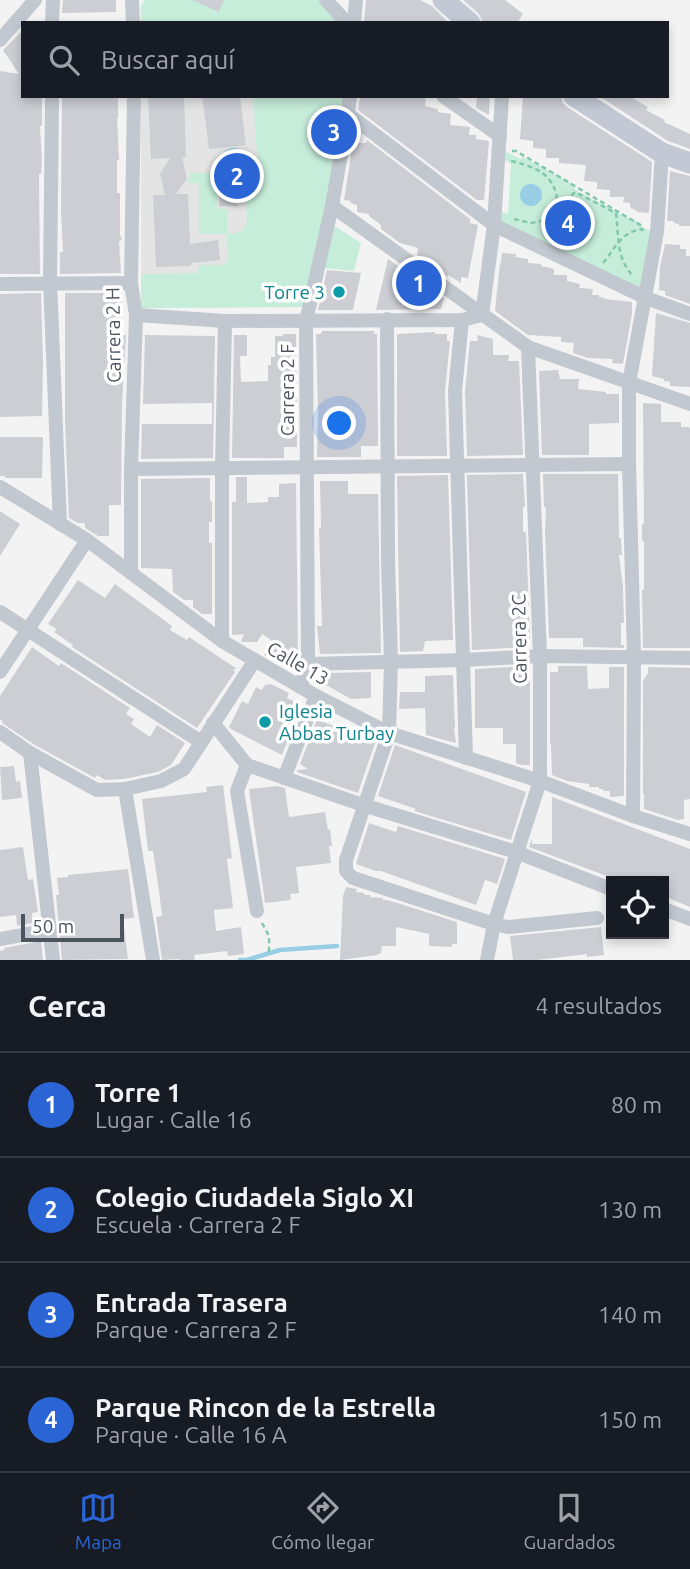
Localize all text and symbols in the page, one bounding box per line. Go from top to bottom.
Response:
search box [21,21,669,98]
icon: search [45,41,83,79]
text: Buscar aquí [101,45,235,74]
pin: 3 [311,106,357,158]
pin: 2 [214,150,260,202]
pin: 4 [545,197,591,249]
pin: 1 [396,257,442,309]
place label: Torre 3 [264,281,325,303]
marker: Torre 3 [331,284,347,300]
street label: Carrera 2 H [101,287,125,383]
street label: Carrera 2 F [276,344,298,436]
your location [322,406,356,440]
street label: Carrera 2C [507,593,531,684]
street label: Calle 13 [263,637,333,689]
place label: Iglesia Abbas Turbay [279,700,394,744]
marker: Iglesia Abbas Turbay [257,714,273,730]
map controls [606,876,669,939]
button: locate [606,876,669,939]
scale bar [21,911,124,943]
text: 50 m [32,915,74,937]
text: Cerca [28,989,107,1023]
text: 4 resultados [536,993,662,1018]
text: Torre 1 [95,1078,181,1107]
text: 1 [45,1092,57,1117]
text: 80 m [611,1092,662,1117]
text: Lugar · Calle 16 [95,1107,252,1132]
text: Colegio Ciudadela Siglo XI [95,1183,414,1212]
text: 2 [45,1197,57,1222]
text: 130 m [598,1197,662,1222]
text: Escuela · Carrera 2 F [95,1212,301,1237]
text: Entrada Trasera [95,1288,288,1317]
text: 3 [45,1302,57,1327]
text: 140 m [598,1302,662,1327]
text: Parque · Carrera 2 F [95,1317,297,1342]
text: Parque Rincon de la Estrella [95,1393,436,1422]
text: 4 [45,1407,57,1432]
text: 150 m [598,1407,662,1432]
text: Parque · Calle 16 A [95,1422,287,1447]
tab: Mapa [75,1489,122,1553]
tab: Cómo llegar [271,1489,374,1553]
tab: Guardados [524,1489,615,1553]

